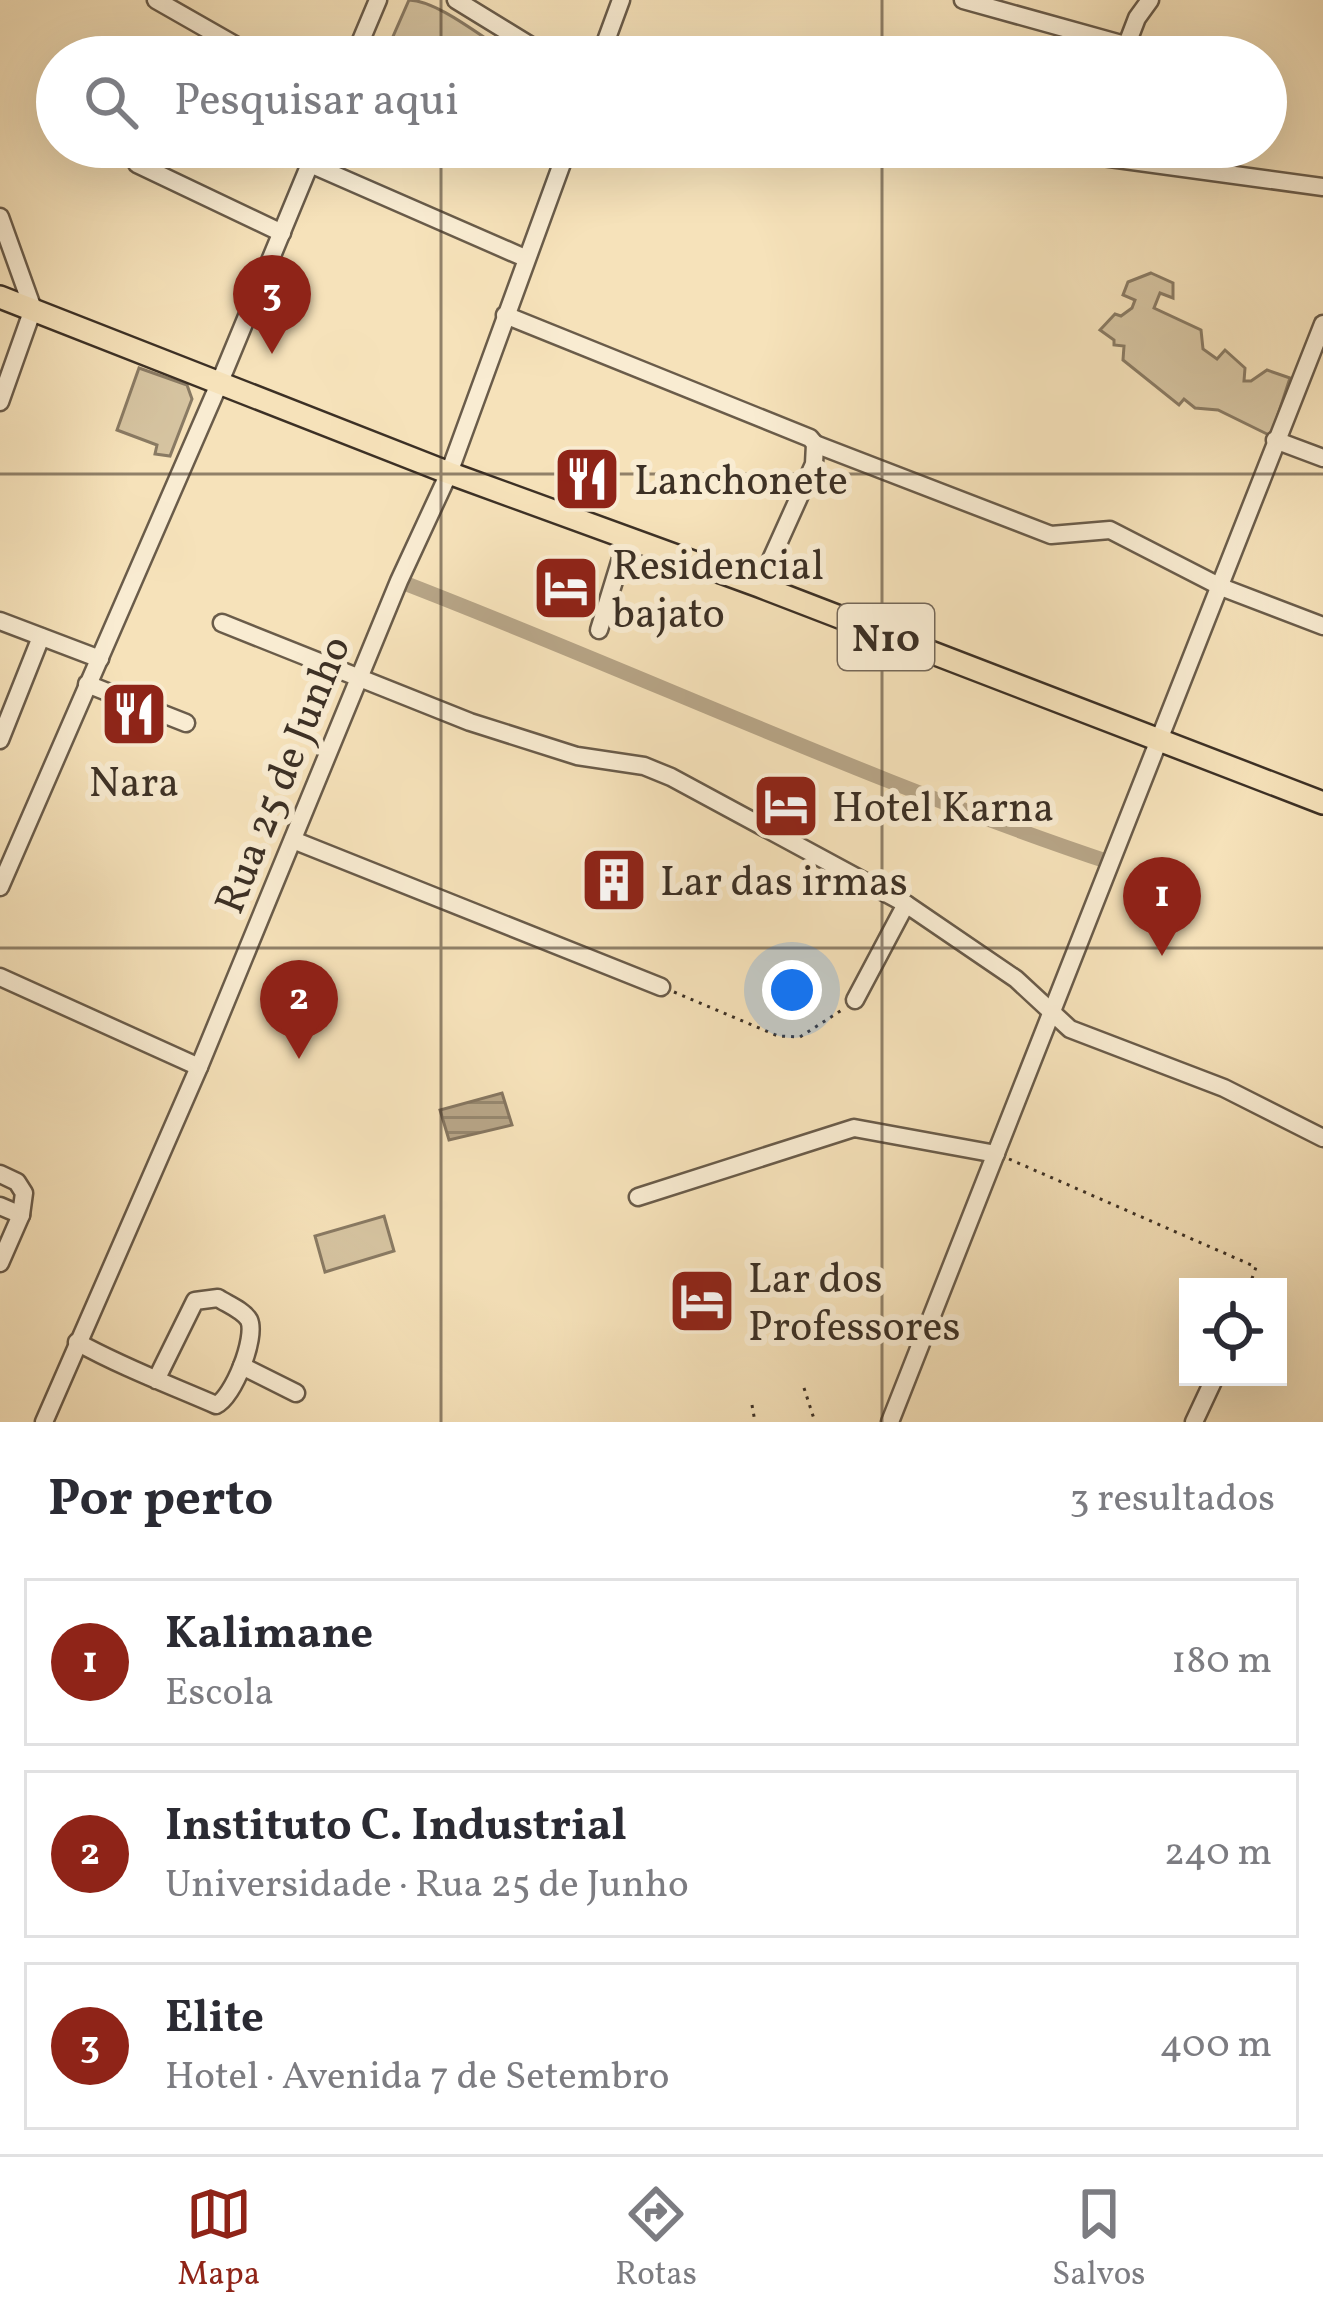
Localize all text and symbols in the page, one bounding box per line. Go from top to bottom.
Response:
search box [36,36,1287,168]
icon: search [78,69,144,135]
text: Pesquisar aqui [174,71,459,134]
pin: 3 [233,255,311,354]
restaurant icon: Lanchonete [552,444,622,514]
place label: Lanchonete [634,454,848,513]
place label: Residencial bajato [612,539,824,646]
hotel icon: Residencial bajato [531,553,601,623]
road number: N10 [838,604,934,670]
street label: Rua 25 de Junho [203,628,368,923]
restaurant icon: Nara [99,679,169,749]
place label: Nara [89,756,179,815]
hotel icon: Hotel Karna [751,771,821,841]
place label: Hotel Karna [832,781,1054,840]
building icon: Lar das irmas [579,845,649,915]
place label: Lar das irmas [660,855,908,914]
pin: 1 [1123,857,1201,956]
pin: 2 [260,960,338,1059]
your location [762,960,822,1020]
place label: Lar dos Professores [748,1252,960,1359]
hotel icon: Lar dos Professores [667,1266,737,1336]
map controls [1179,1278,1287,1386]
button: locate [1179,1278,1287,1386]
text: Por perto [48,1465,273,1536]
text: 3 resultados [1069,1473,1275,1527]
text: Kalimane [165,1604,373,1667]
text: 1 [82,1635,98,1689]
text: 180 m [1171,1635,1272,1689]
text: Escola [165,1667,274,1721]
text: Instituto C. Industrial [165,1796,627,1859]
text: 2 [80,1827,100,1881]
text: 240 m [1164,1827,1272,1881]
text: Universidade · Rua 25 de Junho [165,1859,689,1913]
text: Elite [165,1988,264,2051]
text: 3 [80,2019,100,2073]
text: 400 m [1160,2019,1272,2073]
text: Hotel · Avenida 7 de Setembro [165,2051,670,2105]
tab: Mapa [178,2181,260,2299]
tab: Rotas [615,2181,697,2299]
tab: Salvos [1052,2181,1145,2299]

